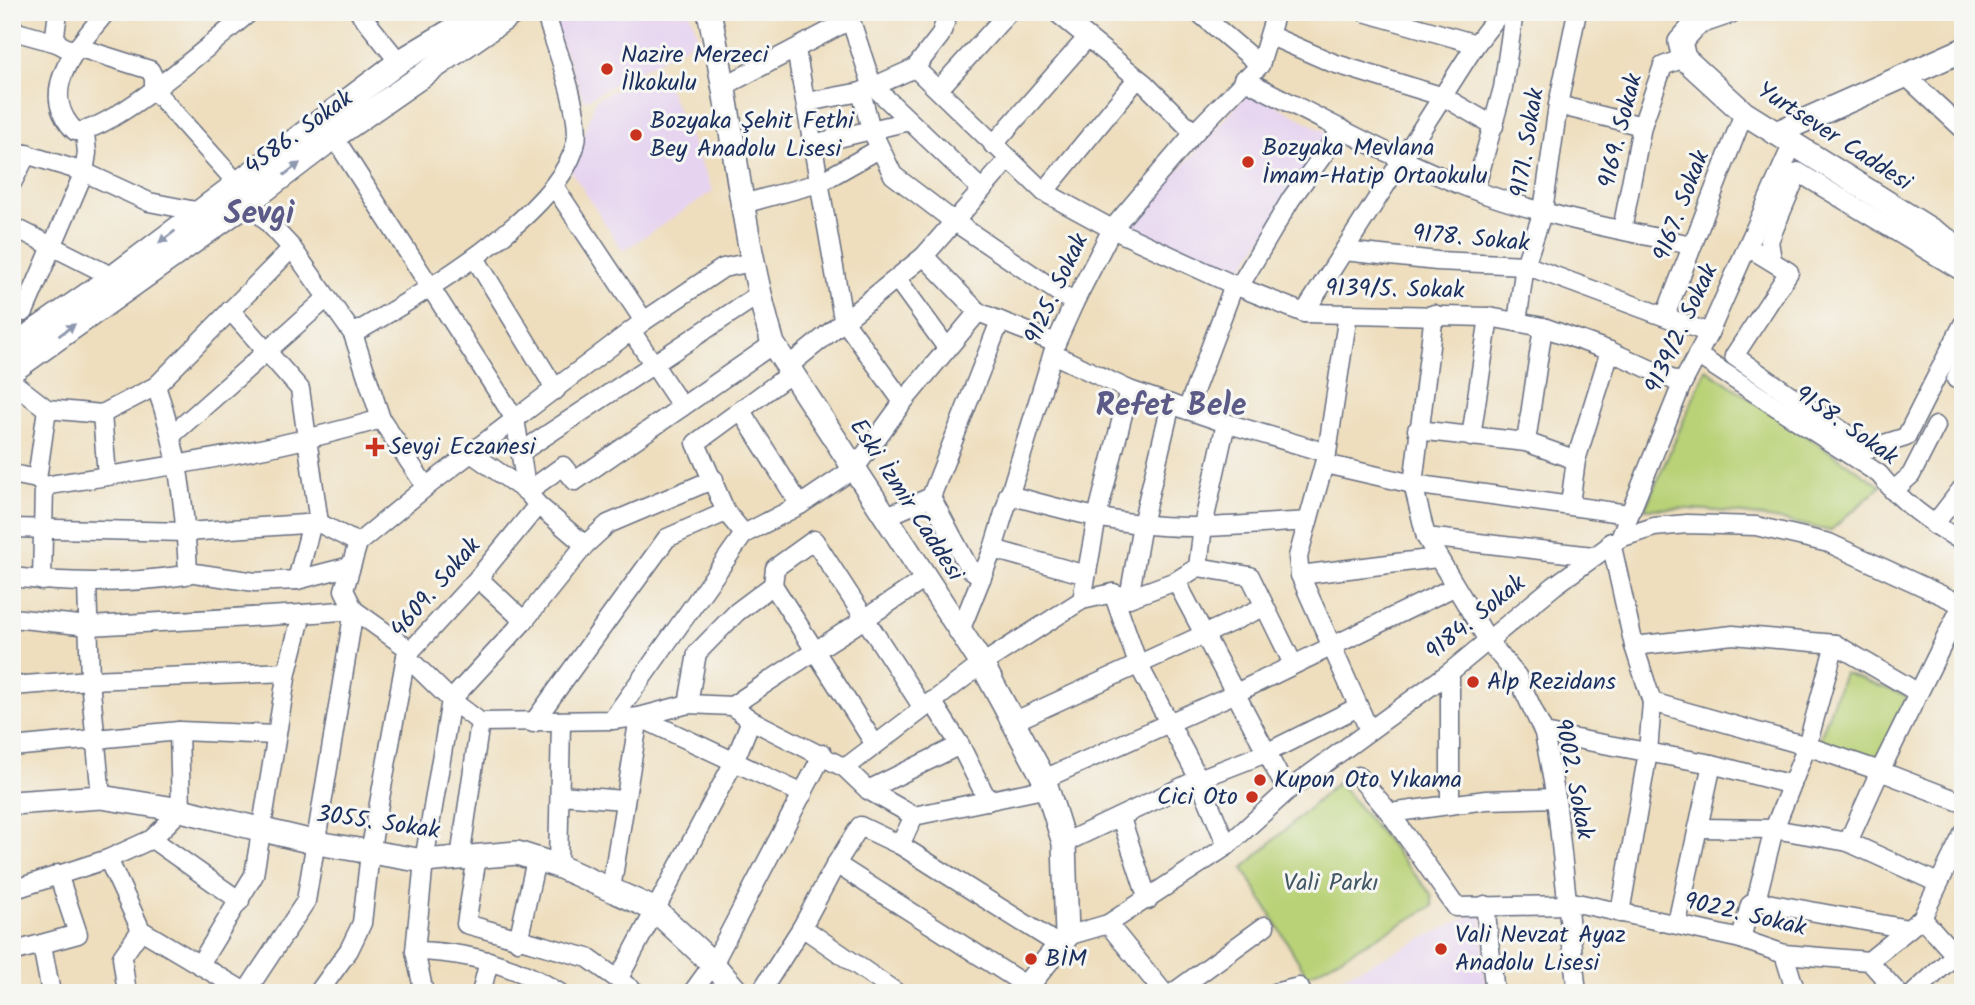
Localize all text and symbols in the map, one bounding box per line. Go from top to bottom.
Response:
place label: Nazire Merzeci İlkokulu [621,36,770,103]
marker: Nazire Merzeci İlkokulu [599,61,615,77]
street label: 9169. Sokak [1588,69,1654,192]
street label: Yurtsever Caddesi [1749,72,1921,203]
street label: 4586. Sokak [236,80,362,186]
street label: 9171. Sokak [1500,85,1556,201]
place label: Bozyaka Şehit Fethi Bey Anadolu Lisesi [650,102,855,169]
marker: Bozyaka Şehit Fethi Bey Anadolu Lisesi [628,127,644,143]
place label: Bozyaka Mevlana İmam-Hatip Ortaokulu [1262,129,1488,196]
street label: 9167. Sokak [1643,144,1721,267]
marker: Bozyaka Mevlana İmam-Hatip Ortaokulu [1240,154,1256,170]
one-way arrow [283,163,301,177]
district label: Sevgi [224,189,295,240]
street label: 9178. Sokak [1411,214,1532,264]
street label: 9125. Sokak [1014,226,1100,351]
one-way arrow [158,229,176,243]
street label: 9139/2. Sokak [1635,257,1730,401]
street label: 9139/5. Sokak [1325,269,1465,311]
one-way arrow [58,323,76,337]
street label: 9158. Sokak [1786,376,1907,477]
district label: Refet Bele [1096,381,1247,432]
street label: Eski İzmir Caddesi [839,411,974,590]
place label: Sevgi Eczanesi [389,428,537,467]
marker: Sevgi Eczanesi [367,439,383,455]
street label: 4609. Sokak [381,528,492,647]
street label: 9184. Sokak [1417,565,1535,671]
place label: Alp Rezidans [1487,663,1616,702]
marker: Alp Rezidans [1465,674,1481,690]
street label: 9002. Sokak [1542,715,1604,843]
place label: Kupon Oto Yıkama [1274,761,1462,800]
marker: Kupon Oto Yıkama [1252,772,1268,788]
place label: Cici Oto [1157,778,1238,817]
marker: Cici Oto [1244,789,1260,805]
street label: 3055. Sokak [314,795,443,851]
park label: Vali Parkı [1284,864,1378,903]
street label: 9022. Sokak [1680,882,1811,948]
place label: Vali Nevzat Ayaz Anadolu Lisesi [1455,916,1626,983]
place label: BİM [1045,940,1087,979]
marker: Vali Nevzat Ayaz Anadolu Lisesi [1433,941,1449,957]
marker: BİM [1023,951,1039,967]

